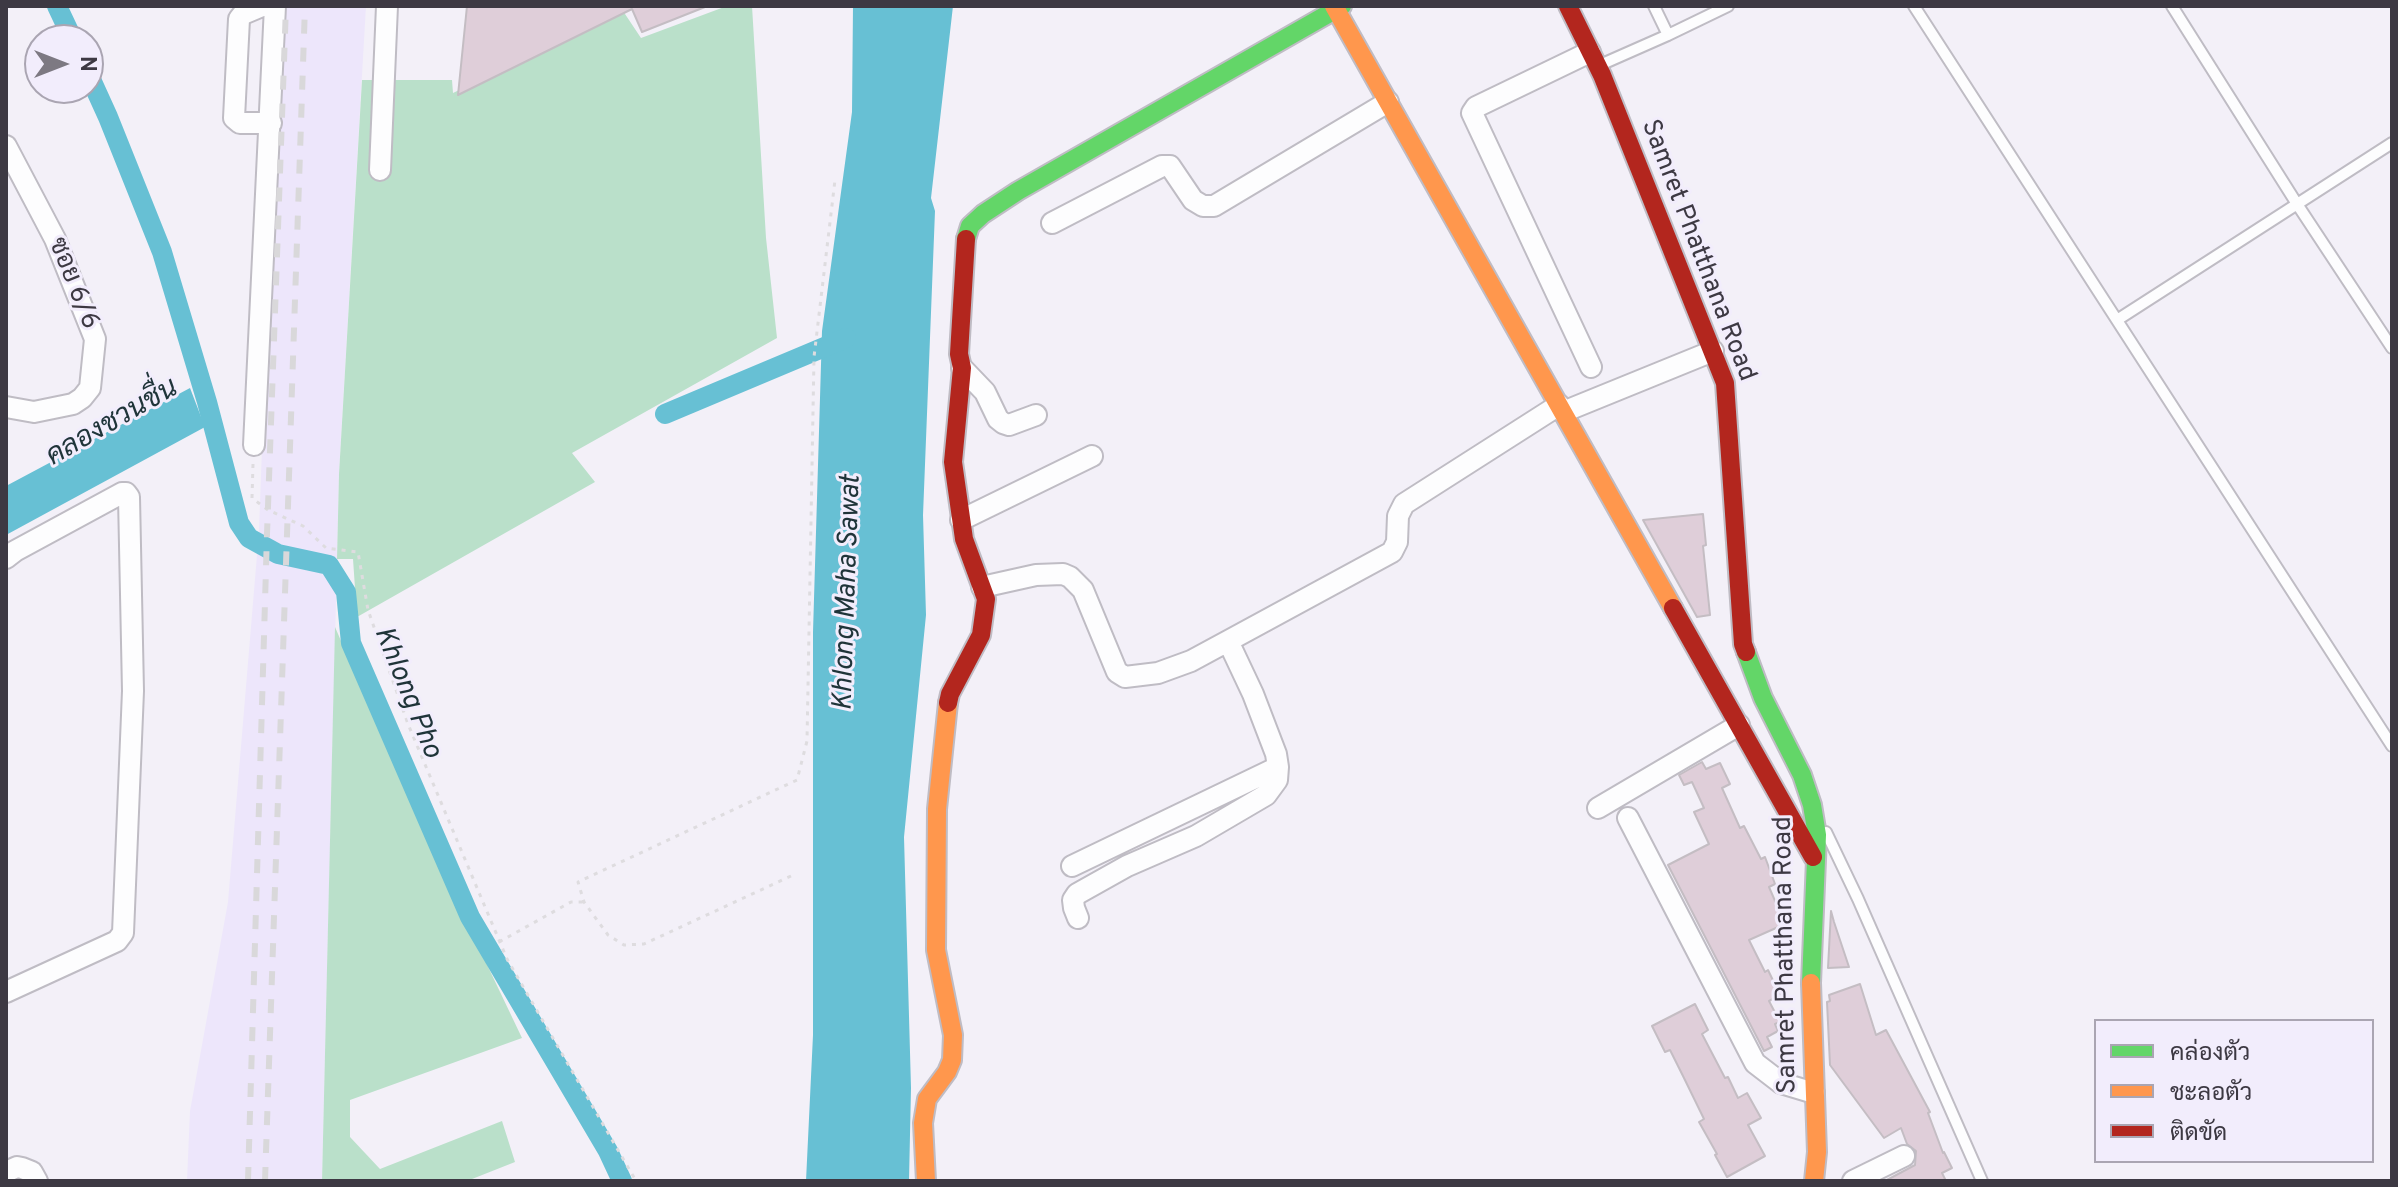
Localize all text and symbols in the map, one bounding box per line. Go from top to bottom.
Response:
north arrow [24,24,104,104]
text: N [73,56,100,72]
street label: Samret Phatthana Road [1633,116,1761,386]
street label: ซอย 6/6 [40,234,104,334]
water label: คลองชวนชื่น [41,373,185,475]
water label: Khlong Maha Sawat [828,475,870,711]
water label: Khlong Pho [364,622,448,764]
street label: Samret Phatthana Road [1769,816,1805,1094]
legend [2094,1019,2374,1163]
text: คล่องตัว [2170,1039,2250,1069]
text: ชะลอตัว [2170,1079,2252,1109]
text: ติดขัด [2170,1119,2227,1149]

